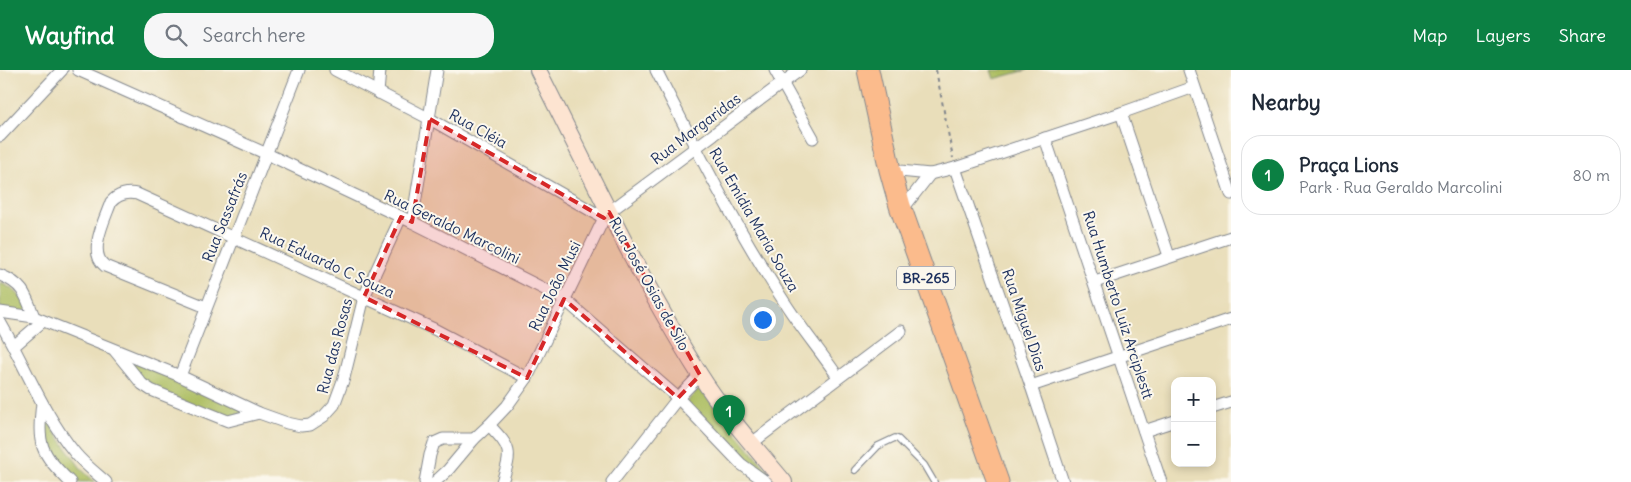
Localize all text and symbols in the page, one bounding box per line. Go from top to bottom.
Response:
search box [144,13,494,58]
text: Wayfind [25,20,114,50]
icon: search [162,21,190,49]
text: Search here [202,23,306,47]
text: Map [1412,24,1447,47]
text: Layers [1475,24,1531,47]
text: Share [1559,24,1606,47]
street label: Rua Margaridas [647,89,744,169]
text: Nearby [1251,89,1321,116]
street label: Rua Cléia [446,105,511,152]
street label: Rua Emídia Maria Souza [705,144,804,296]
text: Praça Lions [1299,153,1399,177]
text: 1 [1265,165,1271,185]
text: 80 m [1572,165,1610,185]
street label: Rua Sassafrás [198,169,251,265]
text: Park · Rua Geraldo Marcolini [1299,177,1502,197]
street label: Rua Geraldo Marcolini [381,185,523,268]
street label: Rua Humberto Luiz Arciplestt [1079,208,1158,401]
street label: Rua José Osias de Silo [605,214,694,354]
street label: Rua Eduardo C Souza [257,223,398,302]
street label: Rua João Musi [525,238,585,334]
street label: Rua Miguel Dias [998,266,1051,374]
road number: BR-265 [897,267,955,290]
street label: Rua das Rosas [313,296,356,396]
your location [750,307,776,333]
map controls [1171,377,1216,467]
button: + [1171,377,1216,422]
pin: 1 [713,395,745,436]
button: − [1171,422,1216,467]

